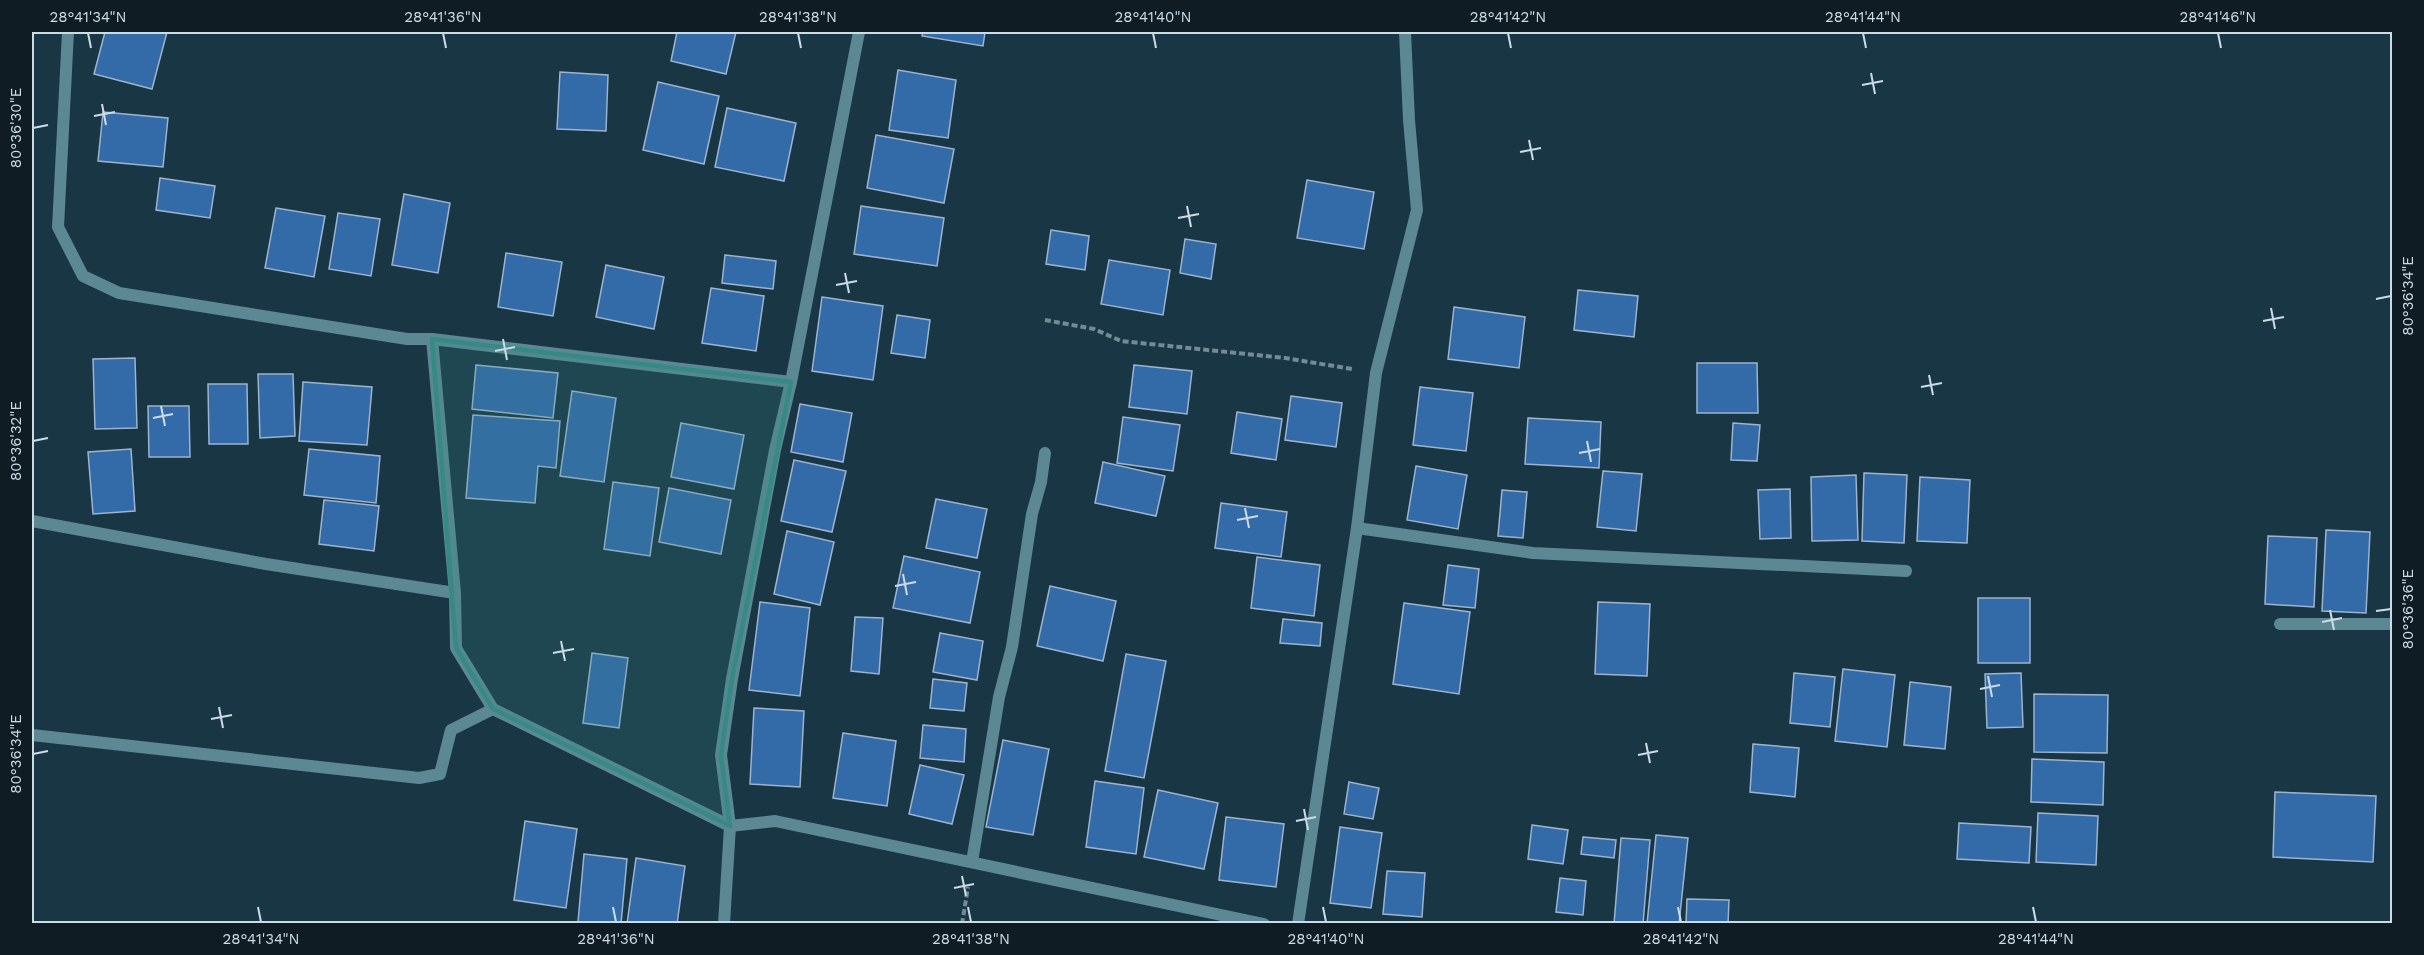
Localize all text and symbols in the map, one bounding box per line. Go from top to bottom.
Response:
text: 28°41'34"N [49,8,127,26]
text: 28°41'36"N [404,8,482,26]
text: 28°41'38"N [759,8,837,26]
text: 28°41'40"N [1115,8,1191,26]
text: 28°41'42"N [1470,8,1546,26]
text: 28°41'44"N [1825,8,1901,26]
text: 28°41'46"N [2180,8,2256,26]
text: 80°36'30"E [7,88,25,168]
text: 80°36'34"E [2399,256,2417,336]
text: 80°36'32"E [7,401,25,481]
text: 80°36'36"E [2399,569,2417,649]
text: 80°36'34"E [7,714,25,794]
text: 28°41'34"N [222,930,300,948]
text: 28°41'36"N [577,930,655,948]
text: 28°41'38"N [932,930,1010,948]
text: 28°41'40"N [1288,930,1364,948]
text: 28°41'42"N [1643,930,1719,948]
text: 28°41'44"N [1998,930,2074,948]

